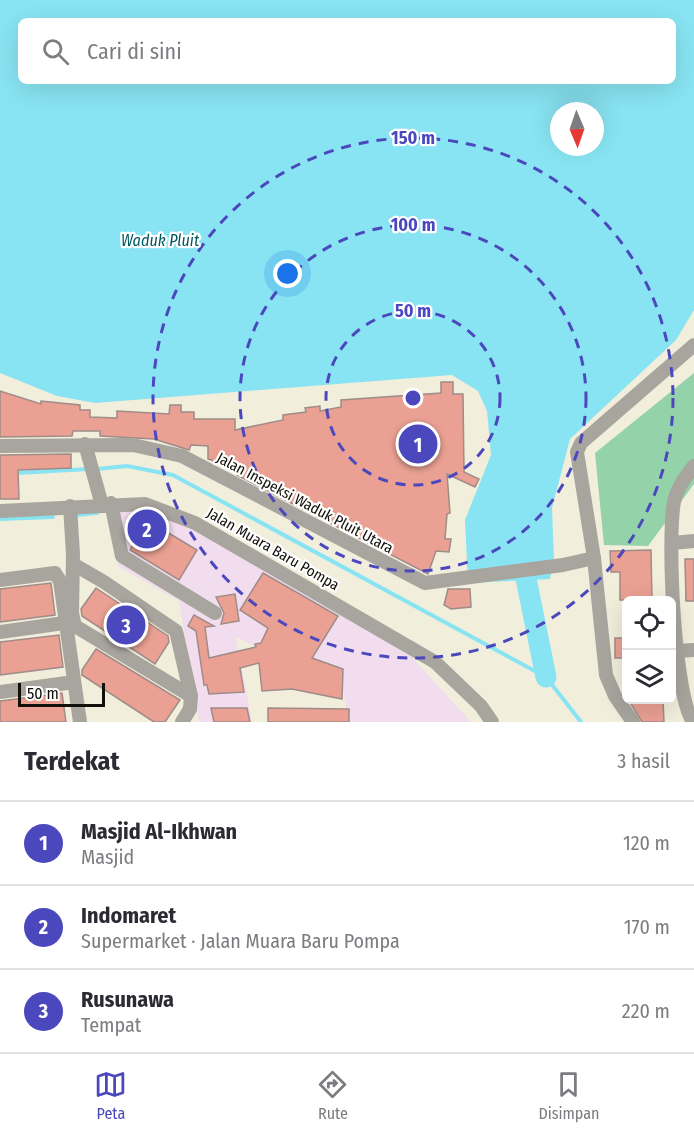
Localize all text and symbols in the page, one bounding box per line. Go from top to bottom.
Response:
search box [18,18,676,84]
icon: search [39,35,72,68]
text: Cari di sini [87,38,182,65]
north arrow [550,102,604,156]
text: 150 m [391,127,435,149]
text: 100 m [391,214,435,236]
water label: Waduk Pluit [121,231,200,250]
your location [273,259,302,288]
text: 50 m [395,300,431,322]
centre of rings [403,388,423,408]
pin: 1 [398,422,438,466]
street label: Jalan Inspeksi Waduk Pluit Utara [214,449,396,557]
street label: Jalan Muara Baru Pompa [204,504,342,594]
pin: 2 [128,506,166,552]
map controls [622,596,676,704]
button: locate [622,596,676,650]
pin: 3 [106,602,146,648]
button: layers [622,650,676,704]
scale bar [18,680,105,708]
text: 50 m [27,684,59,703]
text: Terdekat [24,746,120,777]
text: 3 hasil [617,749,670,773]
text: Masjid Al-Ikhwan [81,818,237,845]
text: 1 [39,831,48,855]
text: 120 m [623,831,670,855]
text: Masjid [81,845,134,869]
text: Indomaret [81,902,176,929]
text: 2 [39,915,48,939]
text: 170 m [624,915,670,939]
text: Supermarket · Jalan Muara Baru Pompa [81,929,400,953]
text: Rusunawa [81,986,174,1013]
text: 3 [39,999,48,1023]
text: 220 m [622,999,670,1023]
text: Tempat [81,1013,141,1037]
tab: Peta [94,1068,127,1123]
tab: Rute [316,1068,349,1123]
tab: Disimpan [538,1068,600,1123]

